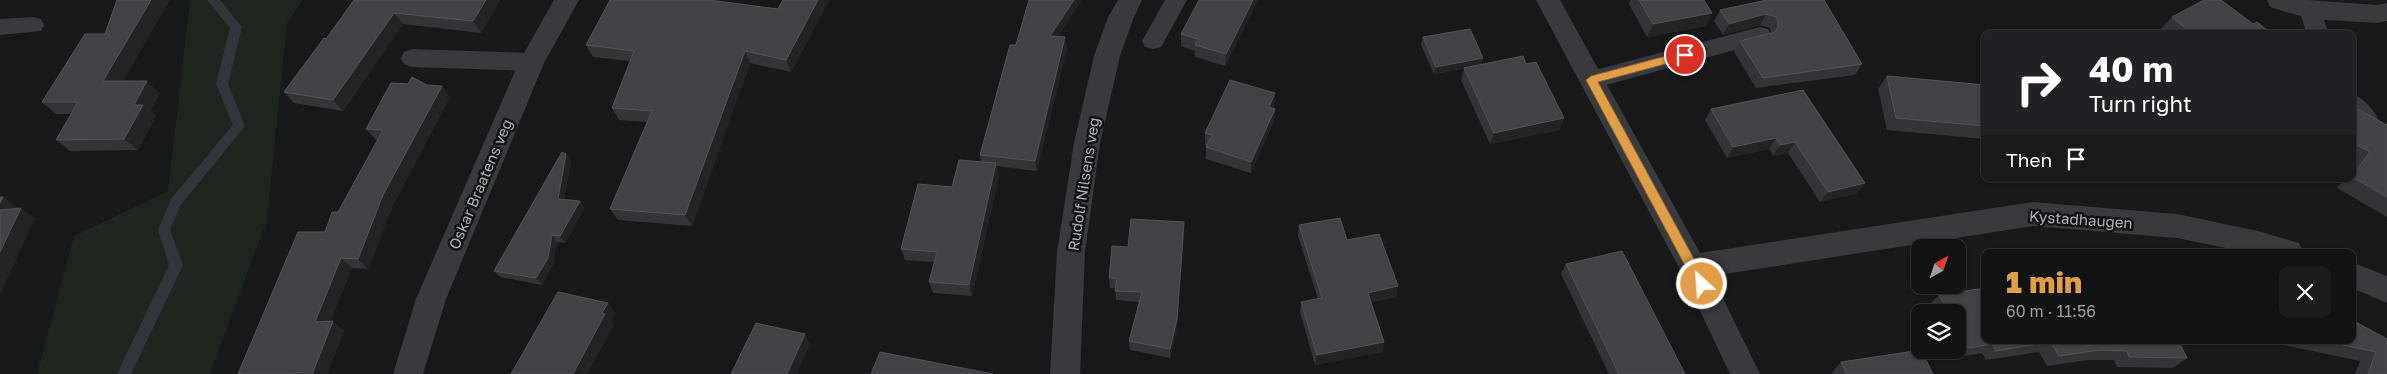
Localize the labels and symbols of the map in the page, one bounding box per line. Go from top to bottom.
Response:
pin [1664,34,1706,76]
street label: Oskar Braatens veg [444,116,516,252]
street label: Rudolf Nilsens veg [1064,116,1102,252]
street label: Kystadhaugen [2029,206,2133,232]
north arrow [1911,239,1966,294]
position arrow [1675,257,1727,309]

